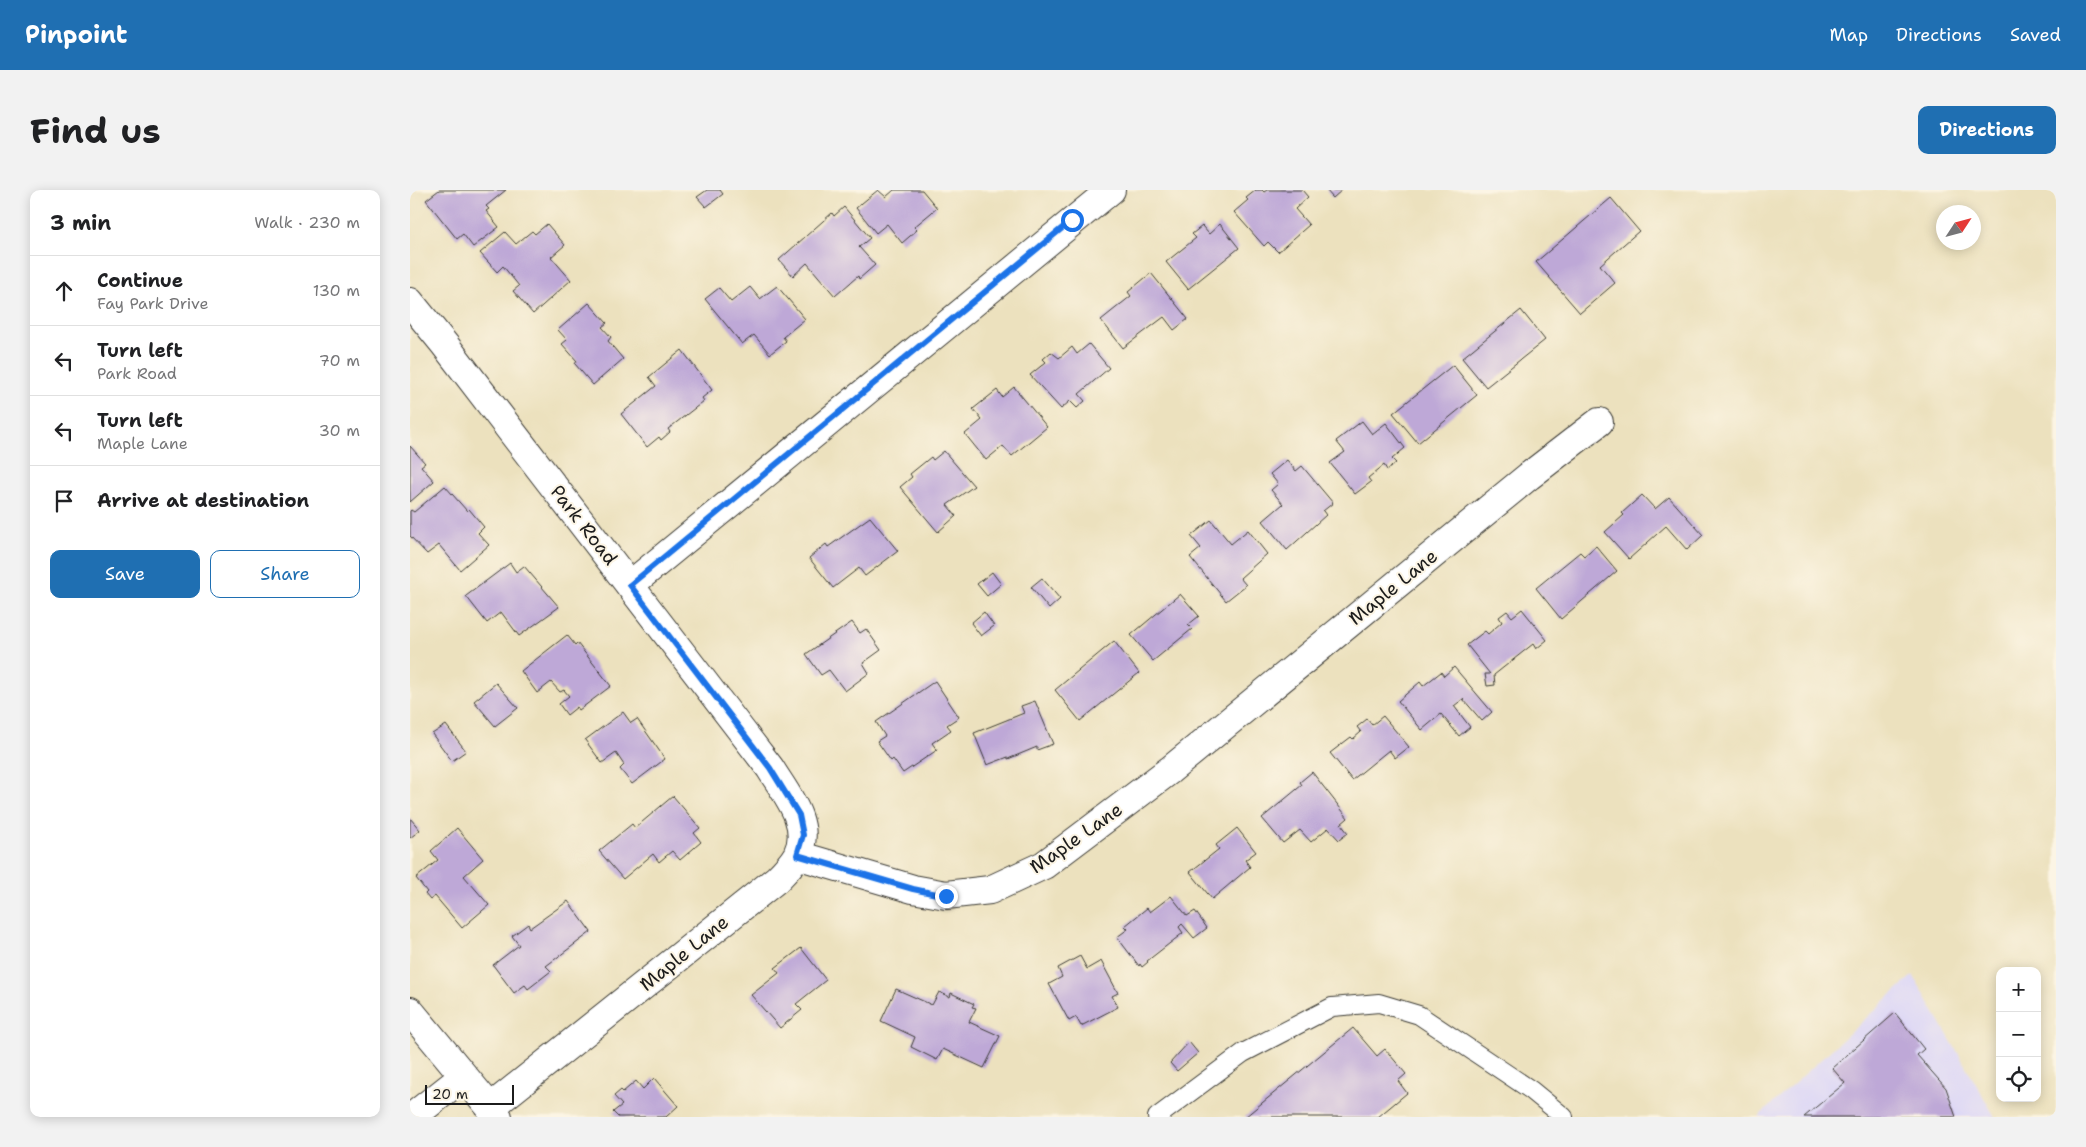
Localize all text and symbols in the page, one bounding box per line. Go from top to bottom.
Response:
text: Pinpoint [25,19,127,51]
text: Map [1830,23,1868,47]
text: Directions [1896,23,1982,47]
text: Saved [2010,23,2061,47]
button: Directions [1918,106,2056,154]
text: Find us [30,107,161,154]
north arrow [1936,205,1981,250]
text: 3 min [50,209,111,237]
route start [1061,209,1084,232]
text: Walk · 230 m [254,212,360,233]
text: Continue [97,268,183,293]
icon: ahead [50,277,78,305]
text: 130 m [313,280,360,301]
text: Fay Park Drive [97,293,209,314]
text: Turn left [97,338,183,363]
icon: left [50,347,78,375]
text: 70 m [319,350,360,371]
text: Park Road [97,363,177,384]
text: Turn left [97,408,183,433]
icon: left [50,417,78,445]
text: 30 m [319,420,360,441]
text: Maple Lane [97,433,188,454]
street label: Park Road [545,480,623,570]
icon: arrive [50,487,78,515]
text: Arrive at destination [97,488,309,513]
street label: Maple Lane [1343,543,1443,631]
button: Save [50,550,200,598]
button: Share [210,550,360,598]
street label: Maple Lane [1025,797,1127,879]
route end [935,885,958,908]
street label: Maple Lane [634,909,734,997]
map controls [1996,967,2041,1102]
button: + [1996,967,2041,1012]
button: − [1996,1012,2041,1057]
button: locate [1996,1057,2041,1102]
scale bar [425,1082,514,1105]
text: 20 m [432,1085,468,1103]

